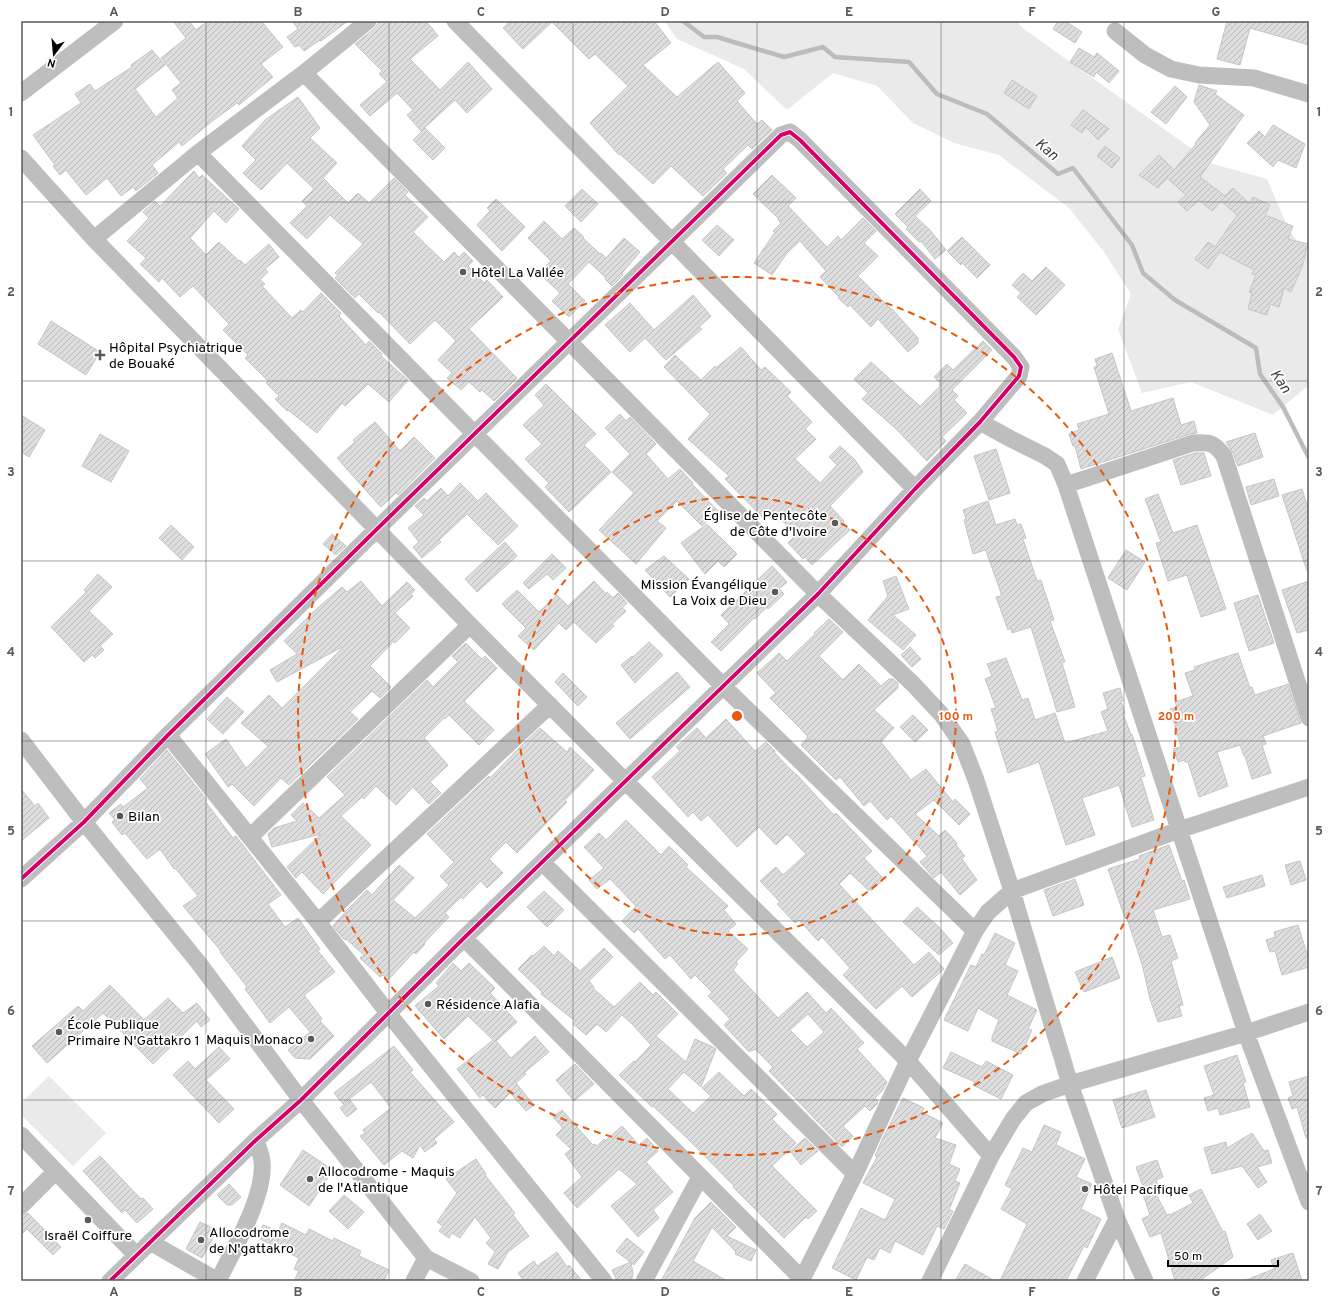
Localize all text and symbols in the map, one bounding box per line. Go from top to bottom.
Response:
text: A [109,5,119,21]
text: B [294,5,303,21]
text: C [477,5,485,21]
text: D [660,5,670,21]
text: E [845,5,853,21]
text: F [1028,5,1036,21]
text: G [1212,5,1221,21]
north arrow [34,34,74,74]
text: N [46,55,57,70]
text: 1 [8,105,14,121]
text: 1 [1316,105,1322,121]
water label: Kan [1030,135,1062,165]
place label: Hôtel La Vallée [471,265,564,282]
marker: Hôtel La Vallée [458,267,468,277]
text: 2 [7,285,15,301]
text: 2 [1315,285,1323,301]
place label: Hôpital Psychiatrique de Bouaké [109,340,243,373]
marker: Hôpital Psychiatrique de Bouaké [94,349,106,361]
water label: Kan [1265,366,1295,398]
text: 3 [7,465,15,481]
text: 3 [1315,465,1323,481]
place label: Église de Pentecôte de Côte d'Ivoire [703,507,827,541]
marker: Église de Pentecôte de Côte d'Ivoire [830,518,840,528]
place label: Mission Évangélique La Voix de Dieu [641,576,767,610]
marker: Mission Évangélique La Voix de Dieu [770,587,780,597]
text: 4 [7,645,15,661]
text: 4 [1315,645,1323,661]
centre of rings [730,709,744,723]
text: 100 m [939,709,973,725]
text: 200 m [1158,709,1194,725]
place label: Bilan [128,809,160,826]
marker: Bilan [115,811,125,821]
text: 5 [7,824,15,840]
text: 5 [1315,824,1323,840]
place label: Résidence Alafia [436,997,540,1014]
marker: Résidence Alafia [423,999,433,1009]
text: 6 [7,1004,15,1020]
text: 6 [1315,1004,1323,1020]
place label: École Publique Primaire N'Gattakro 1 [67,1016,200,1050]
marker: École Publique Primaire N'Gattakro 1 [54,1027,64,1037]
place label: Maquis Monaco [206,1032,303,1049]
marker: Maquis Monaco [306,1034,316,1044]
place label: Allocodrome - Maquis de l'Atlantique [318,1164,455,1197]
marker: Allocodrome - Maquis de l'Atlantique [305,1174,315,1184]
place label: Hôtel Pacifique [1093,1182,1188,1199]
text: 7 [8,1184,15,1200]
marker: Hôtel Pacifique [1080,1184,1090,1194]
text: 7 [1316,1184,1323,1200]
marker: Israël Coiffure [83,1215,93,1225]
place label: Allocodrome de N'gattakro [209,1225,294,1258]
place label: Israël Coiffure [44,1228,132,1245]
marker: Allocodrome de N'gattakro [196,1235,206,1245]
scale bar [1168,1242,1278,1268]
text: 50 m [1174,1249,1202,1265]
text: A [109,1285,119,1301]
text: B [294,1285,303,1301]
text: C [477,1285,485,1301]
text: D [660,1285,670,1301]
text: E [845,1285,853,1301]
text: F [1028,1285,1036,1301]
text: G [1212,1285,1221,1301]

